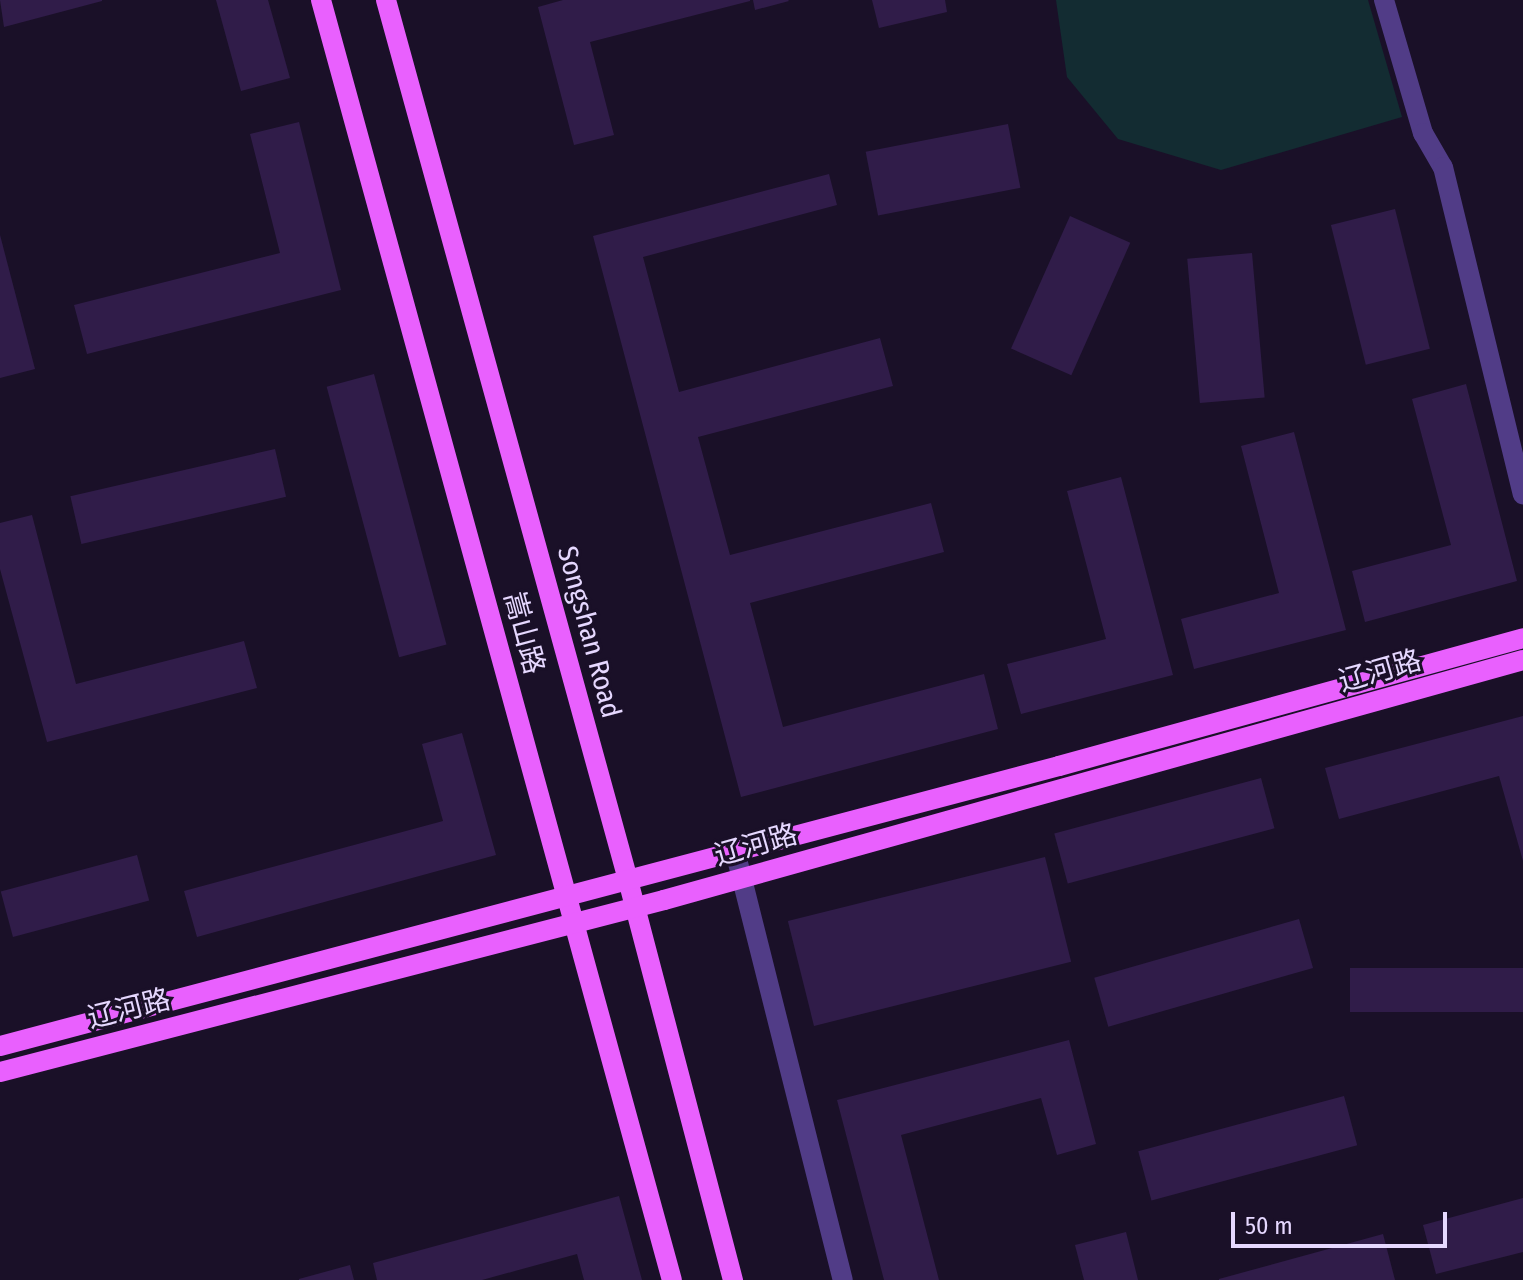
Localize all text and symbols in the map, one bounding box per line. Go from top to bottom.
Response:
street label: Songshan Road [550,543,628,721]
street label: 嵩山路 [497,588,551,678]
street label: 辽河路 [1335,643,1425,699]
street label: 辽河路 [711,817,801,873]
street label: 辽河路 [84,983,174,1035]
scale bar [1235,1196,1451,1246]
text: 50 m [1245,1212,1293,1240]

